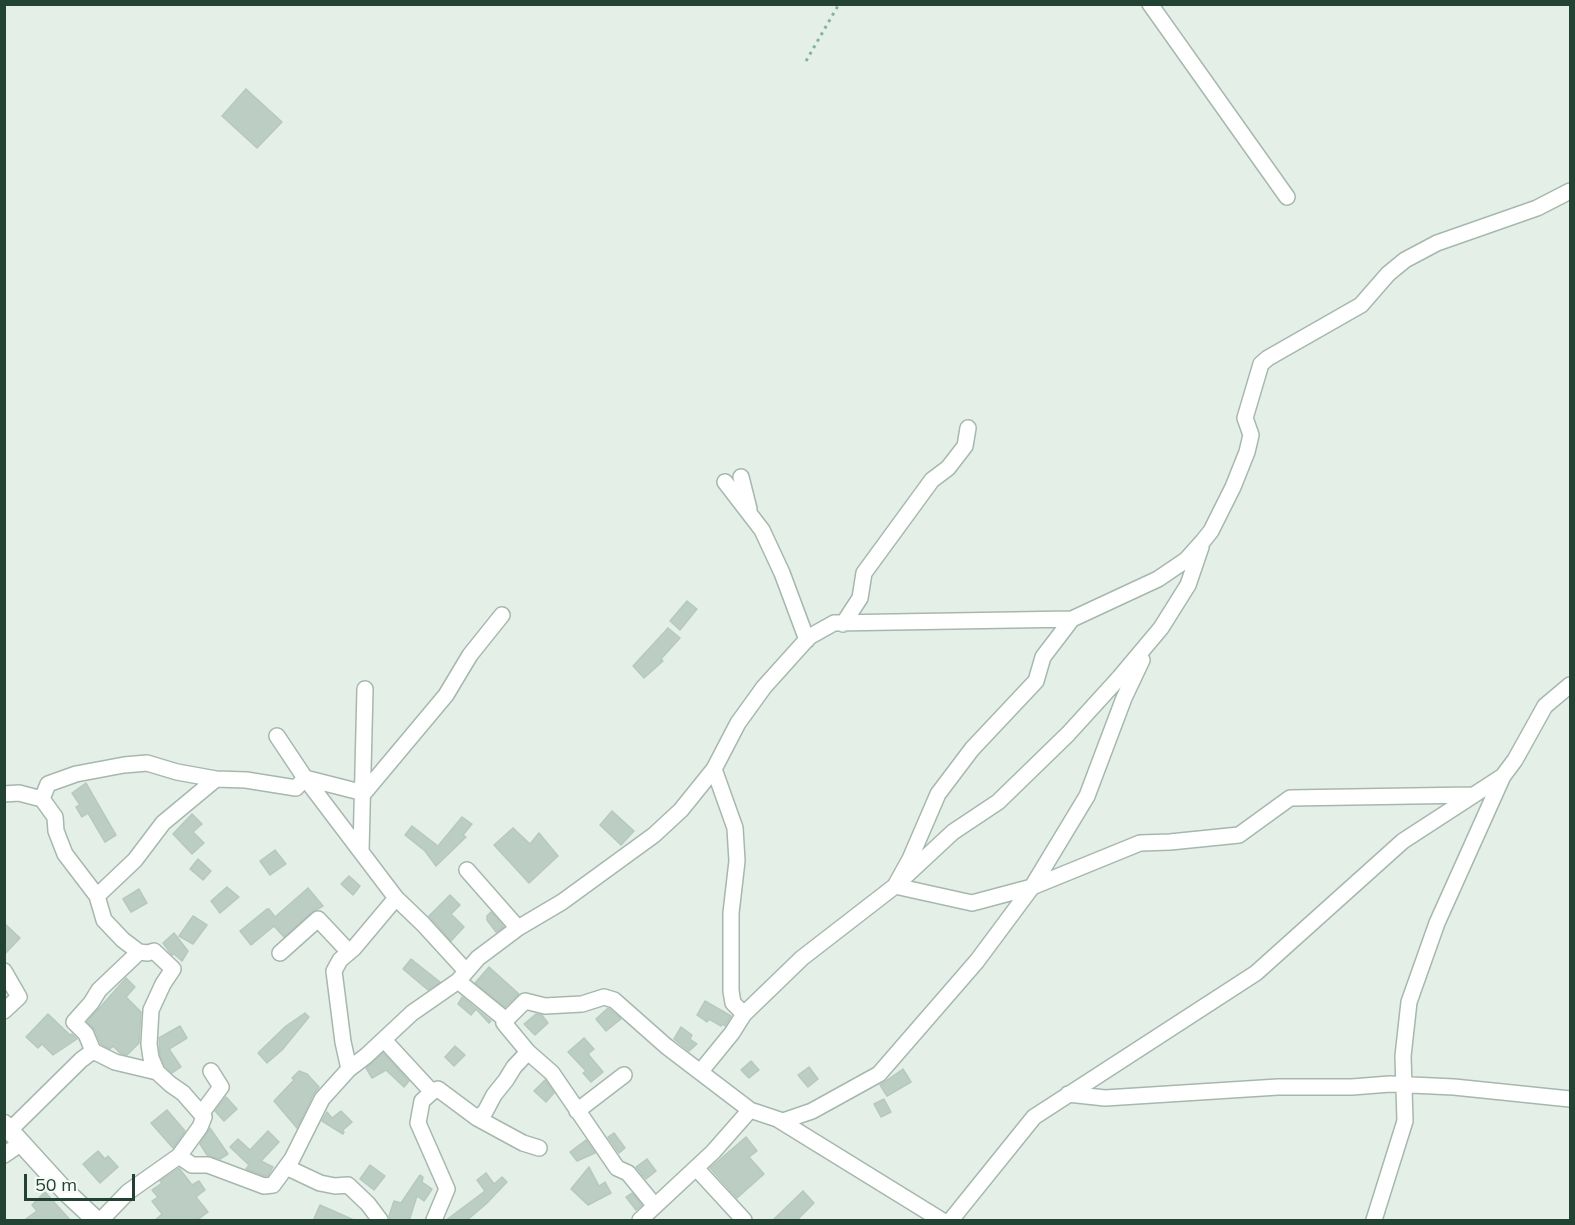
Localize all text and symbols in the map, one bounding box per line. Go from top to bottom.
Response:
scale bar [27,1162,138,1200]
text: 50 m [35,1173,77,1196]

